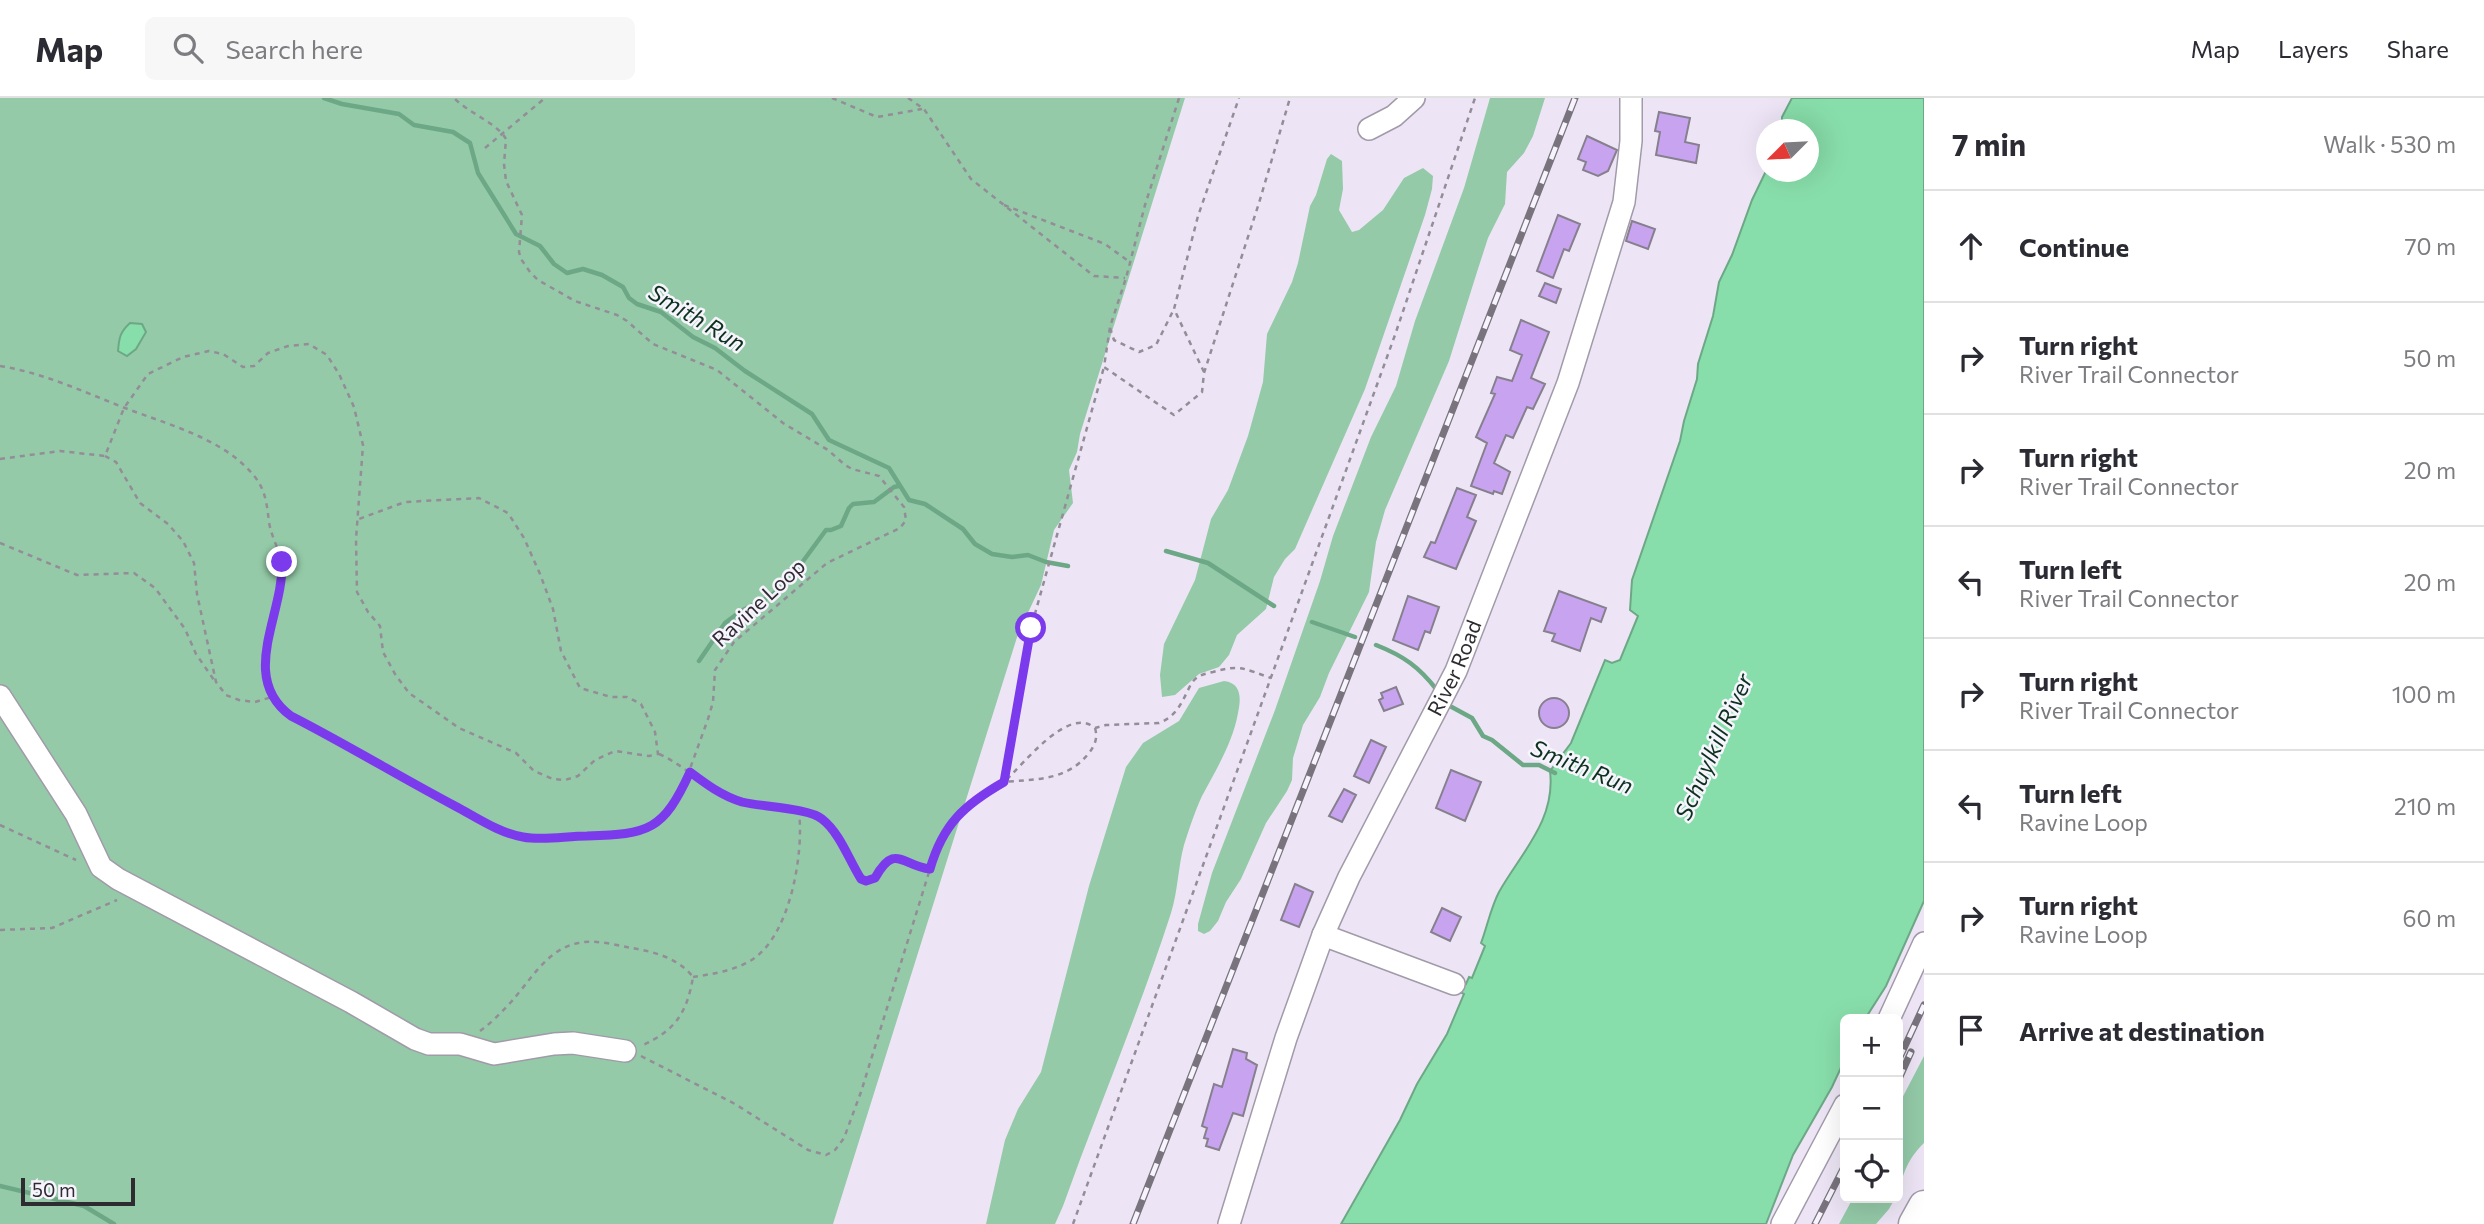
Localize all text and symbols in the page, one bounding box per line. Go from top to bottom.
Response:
search box [145,17,635,80]
text: Map [35,28,103,69]
icon: search [169,29,207,67]
text: Search here [225,33,363,64]
text: Map [2191,34,2240,63]
text: Layers [2278,34,2349,63]
text: Share [2387,34,2449,63]
north arrow [1756,119,1819,182]
text: 7 min [1952,125,2026,162]
text: Walk · 530 m [2323,130,2456,158]
icon: ahead [1952,227,1990,265]
text: Continue [2019,231,2129,262]
text: 70 m [2404,232,2456,260]
water label: Smith Run [644,277,751,357]
text: Turn right [2019,329,2138,360]
icon: right [1952,339,1990,377]
text: 50 m [2403,344,2456,372]
text: River Trail Connector [2019,360,2239,388]
text: Turn right [2019,441,2138,472]
icon: right [1952,451,1990,489]
text: 20 m [2404,456,2456,484]
text: River Trail Connector [2019,472,2239,500]
route end [266,546,297,577]
street label: Ravine Loop [706,553,810,651]
text: Turn left [2019,553,2122,584]
icon: left [1952,563,1990,601]
text: 20 m [2404,568,2456,596]
text: River Trail Connector [2019,584,2239,612]
route start [1015,612,1046,643]
street label: River Road [1421,616,1486,719]
text: Turn right [2019,665,2138,696]
water label: Schuylkill River [1668,668,1758,824]
icon: right [1952,675,1990,713]
text: 100 m [2392,680,2456,708]
text: River Trail Connector [2019,696,2239,724]
water label: Smith Run [1527,733,1638,799]
text: Turn left [2019,777,2122,808]
icon: left [1952,787,1990,825]
text: 210 m [2394,792,2456,820]
text: Ravine Loop [2019,808,2148,836]
text: Turn right [2019,889,2138,920]
icon: right [1952,899,1990,937]
text: 60 m [2403,904,2456,932]
text: Ravine Loop [2019,920,2148,948]
icon: arrive [1952,1011,1990,1049]
map controls [1840,1014,1903,1203]
button: + [1840,1014,1903,1077]
text: Arrive at destination [2019,1015,2265,1046]
button: − [1840,1077,1903,1140]
button: locate [1840,1140,1903,1203]
scale bar [21,1175,135,1207]
text: 50 m [32,1178,76,1201]

